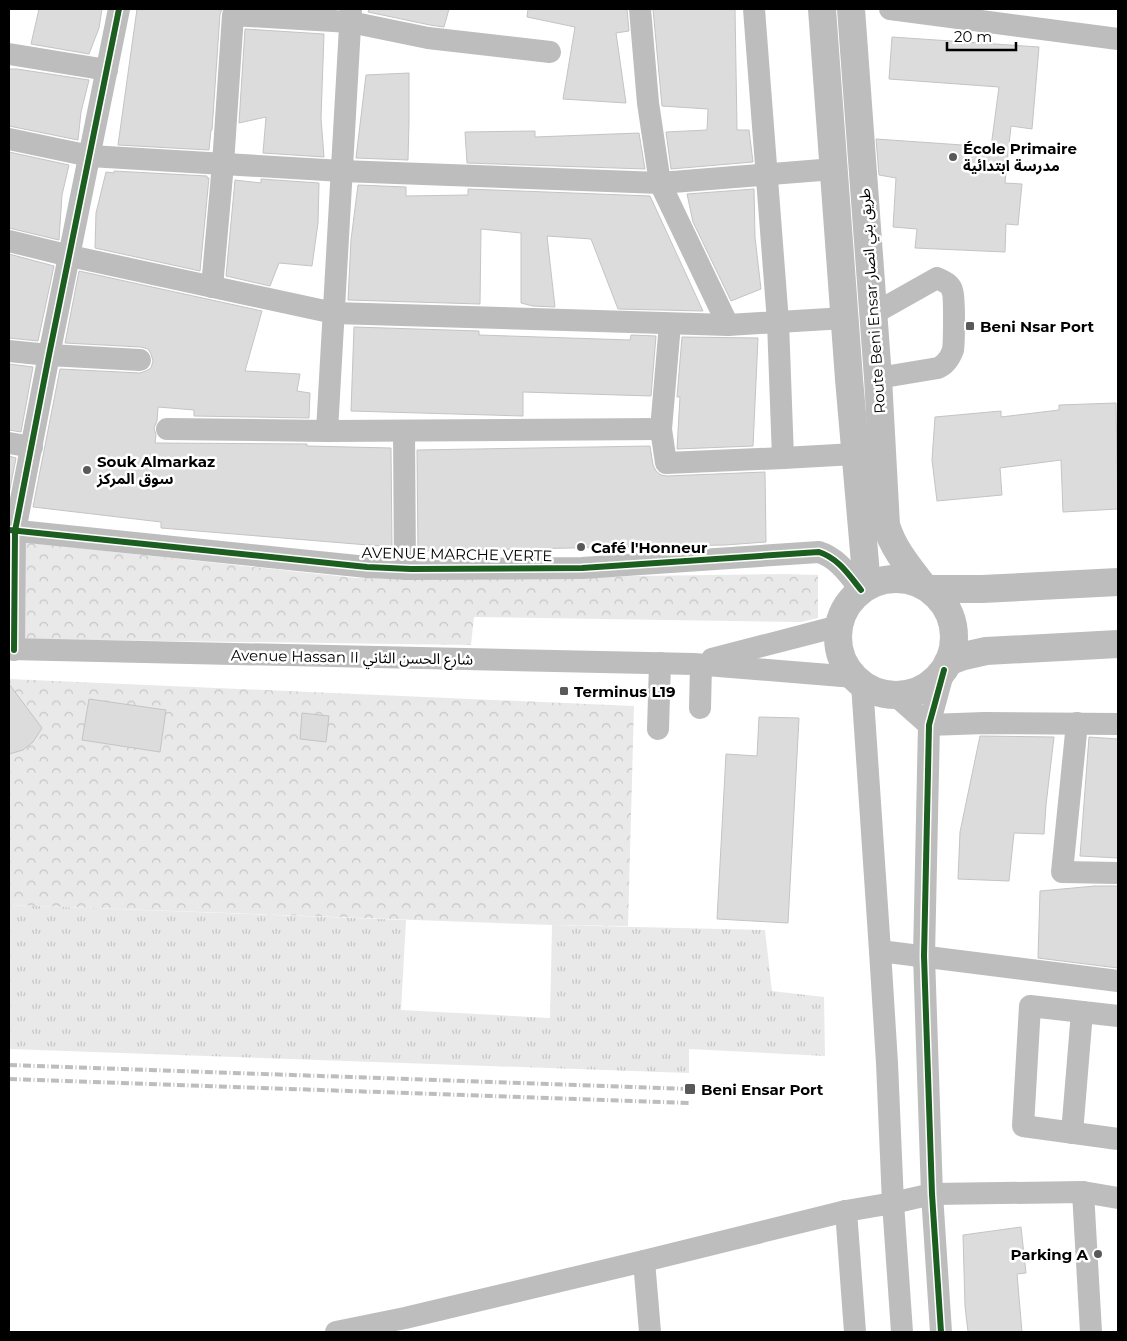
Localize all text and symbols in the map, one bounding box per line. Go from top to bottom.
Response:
scale bar [947,20,1016,52]
text: 20 m [954,27,992,46]
place label: École Primaire مدرسة ابتدائية [963,139,1077,175]
marker: École Primaire مدرسة ابتدائية [947,151,959,163]
street label: Route Beni Ensar طريق بني انصار [855,187,892,414]
place label: Beni Nsar Port [980,317,1094,336]
marker: Beni Nsar Port [964,320,976,332]
place label: Souk Almarkaz سوق المركز [96,452,215,488]
marker: Souk Almarkaz سوق المركز [81,464,93,476]
place label: Café l'Honneur [591,538,708,557]
marker: Café l'Honneur [575,541,587,553]
street label: AVENUE MARCHE VERTE [361,543,553,565]
street label: Avenue Hassan II شارع الحسن الثاني [231,645,474,672]
place label: Terminus L19 [574,682,675,701]
marker: Terminus L19 [558,685,570,697]
place label: Beni Ensar Port [701,1080,824,1099]
marker: Beni Ensar Port [683,1082,697,1096]
place label: Parking A [1011,1245,1089,1264]
marker: Parking A [1092,1248,1104,1260]

